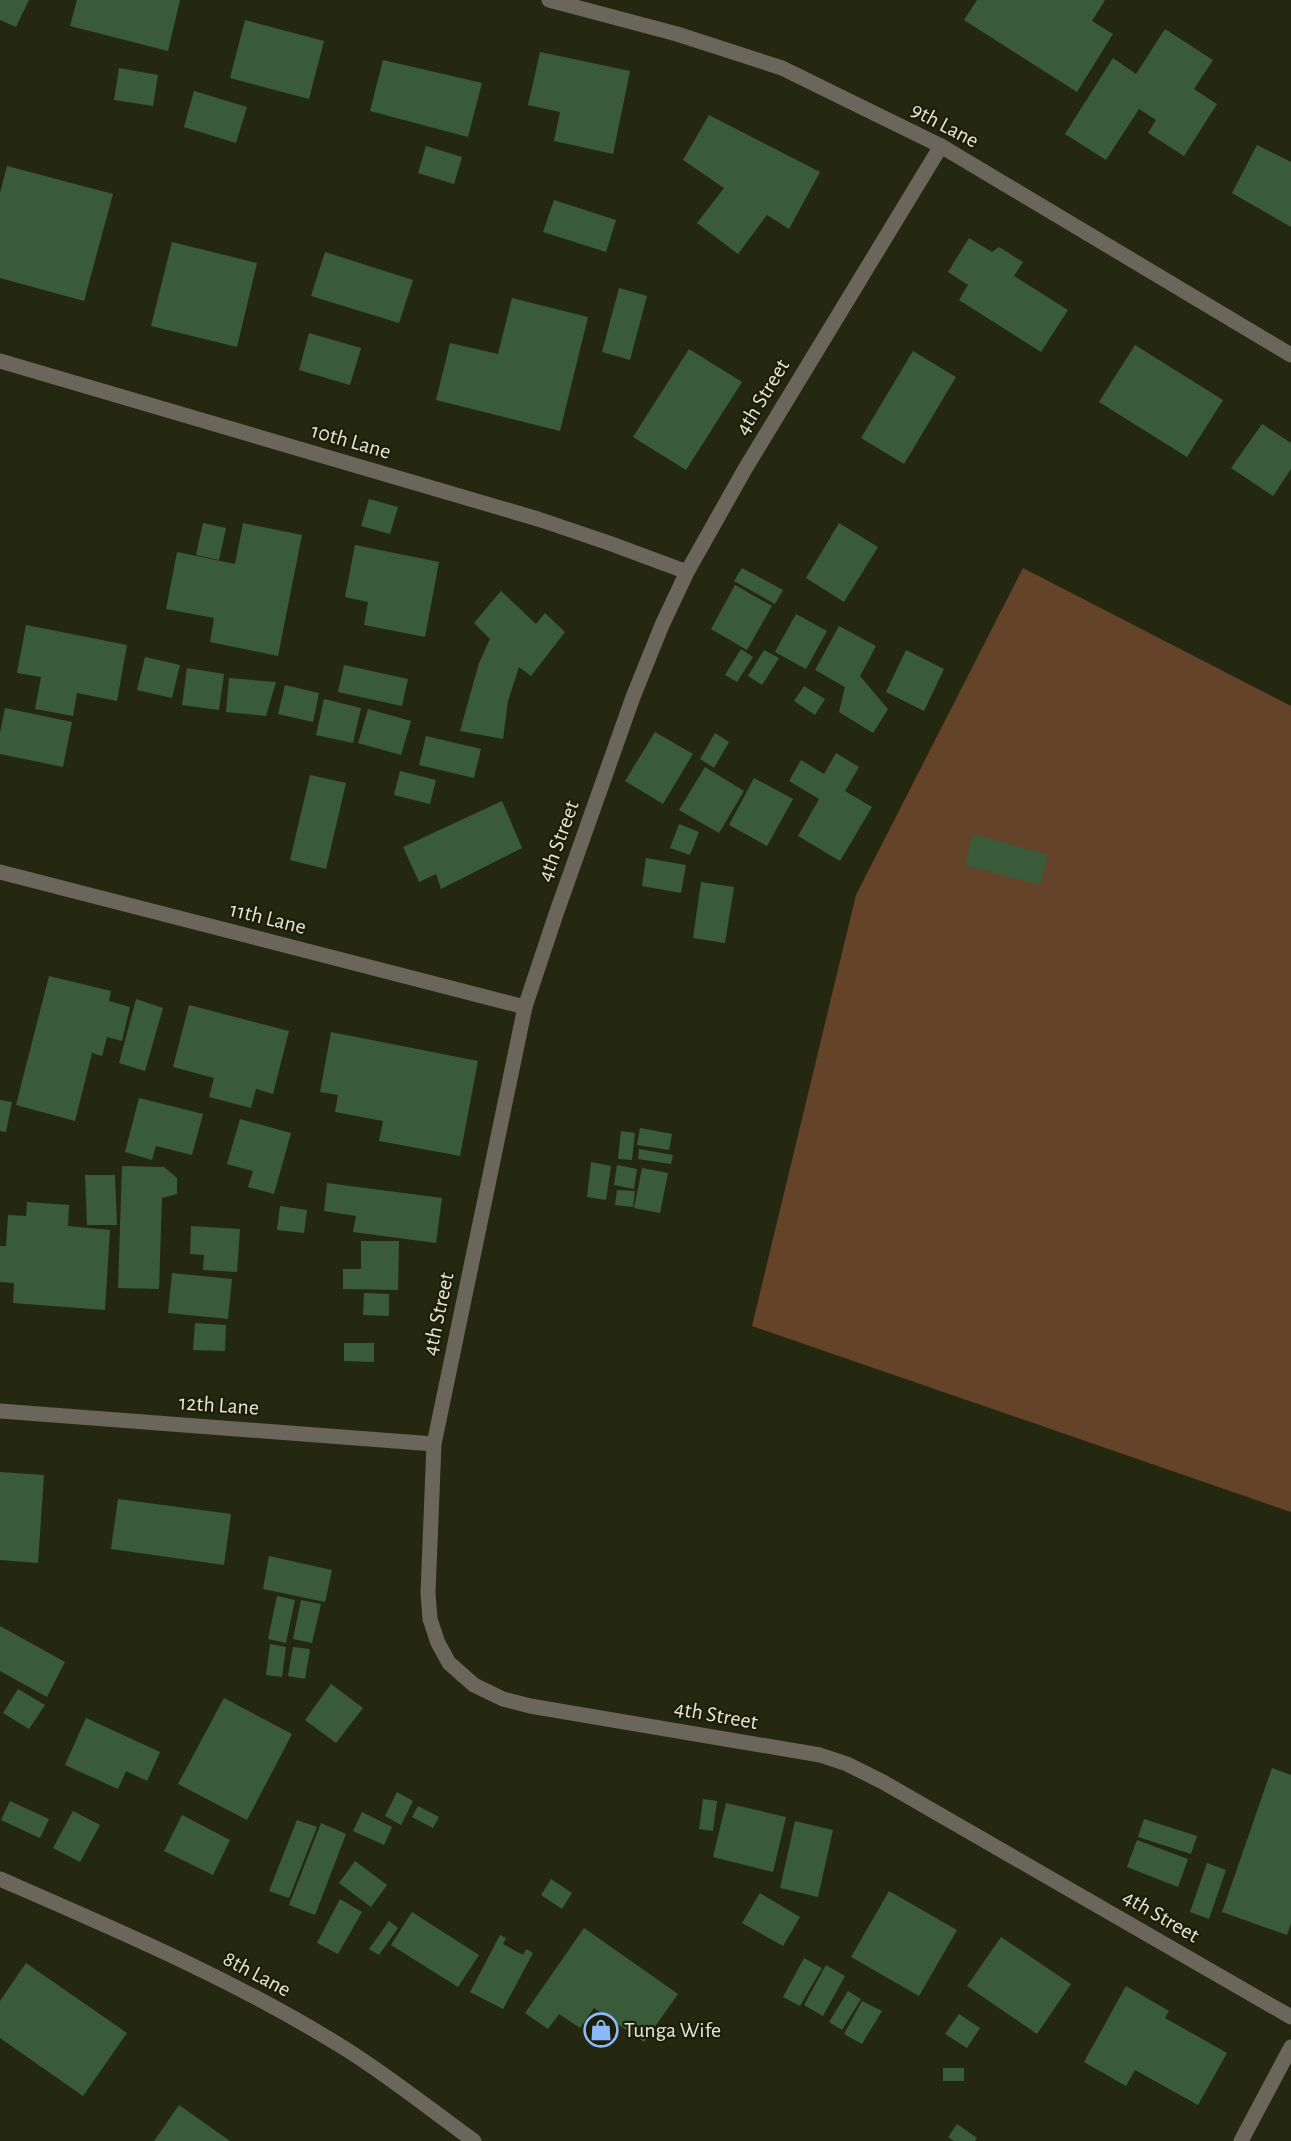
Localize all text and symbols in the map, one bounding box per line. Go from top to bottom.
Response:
street label: 9th Lane [908,98,982,152]
street label: 4th Street [731,355,793,439]
street label: 10th Lane [309,419,393,463]
street label: 4th Street [533,798,583,884]
street label: 11th Lane [228,898,308,938]
street label: 4th Street [418,1270,458,1358]
street label: 12th Lane [178,1391,260,1419]
street label: 4th Street [672,1697,760,1733]
street label: 4th Street [1119,1885,1203,1947]
street label: 8th Lane [220,1947,294,2001]
shop icon: Tunga Wife [583,2012,619,2048]
place label: Tunga Wife [624,2019,721,2041]

